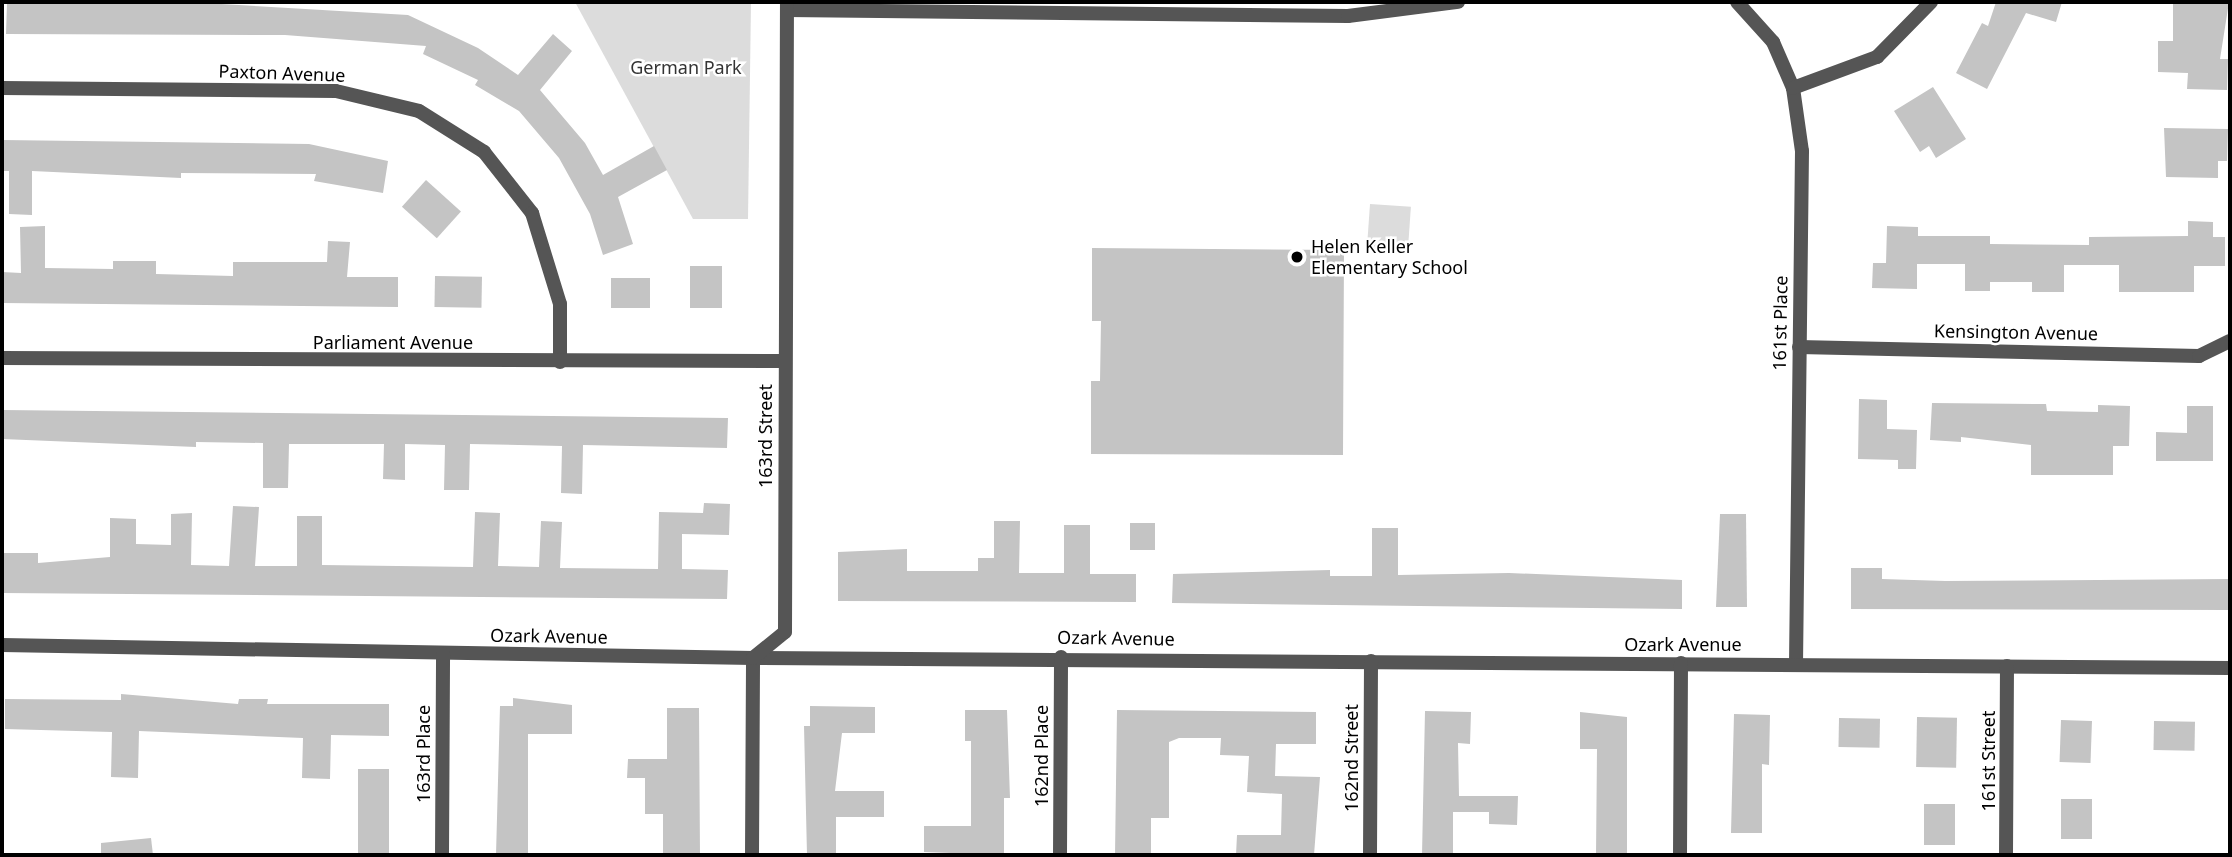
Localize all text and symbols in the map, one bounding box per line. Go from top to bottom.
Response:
park label: German Park [630,56,742,78]
street label: Paxton Avenue [218,60,346,86]
place label: Helen Keller Elementary School [1311,236,1468,278]
marker: Helen Keller Elementary School [1289,249,1305,265]
street label: 161st Place [1768,275,1792,371]
street label: Kensington Avenue [1934,320,2098,344]
street label: Parliament Avenue [313,331,473,353]
street label: 163rd Street [754,384,776,488]
street label: Ozark Avenue [490,624,608,648]
street label: Ozark Avenue [1057,626,1175,650]
street label: Ozark Avenue [1624,633,1742,655]
street label: 162nd Street [1340,704,1362,812]
street label: 163rd Place [412,705,434,803]
street label: 162nd Place [1030,705,1052,807]
street label: 161st Street [1977,711,1999,811]

